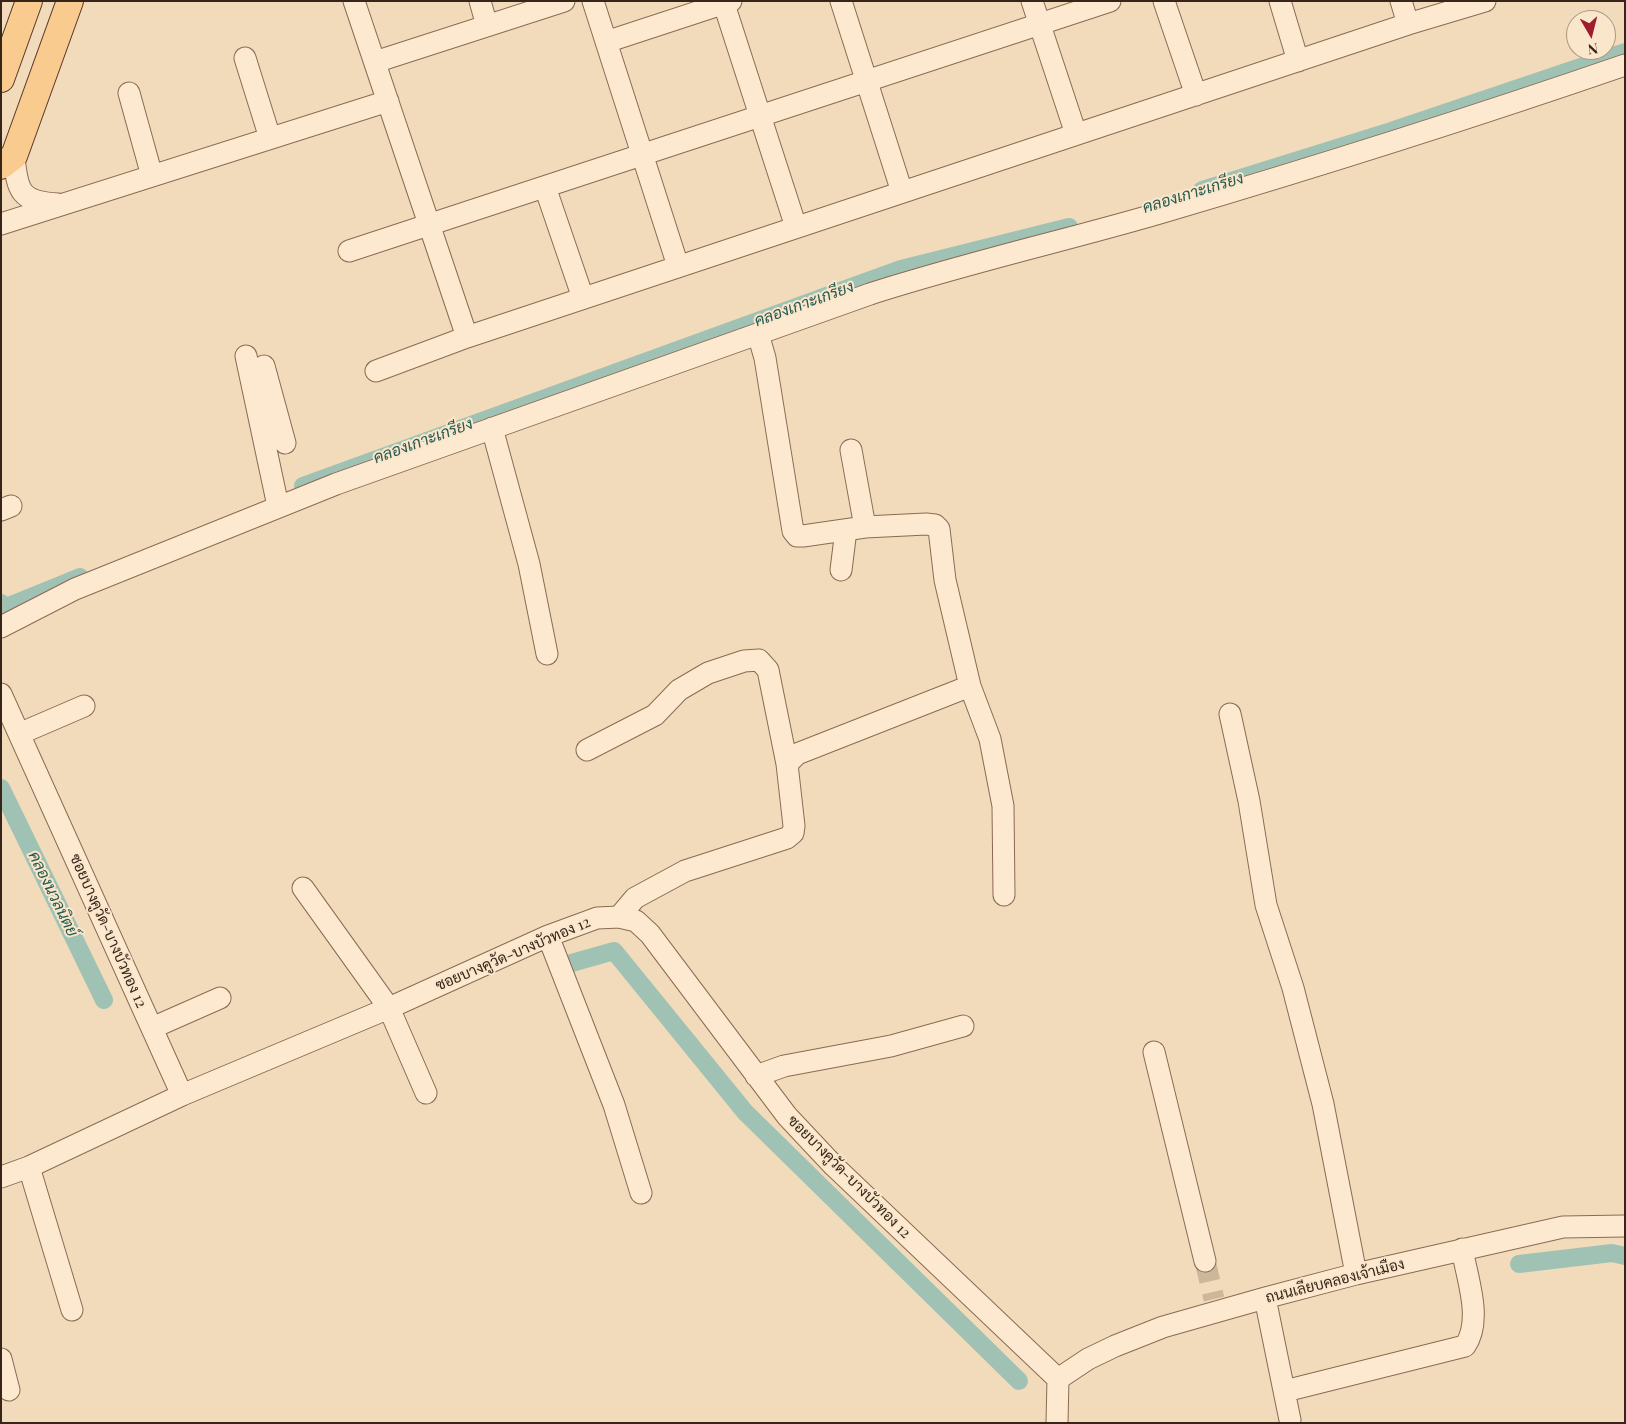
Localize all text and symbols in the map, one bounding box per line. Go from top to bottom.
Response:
north arrow [1566,10,1616,60]
text: N [1587,39,1599,59]
water label: คลองเกาะเกรียง [1140,169,1246,217]
water label: คลองเกาะเกรียง [752,277,856,331]
water label: คลองเกาะเกรียง [371,414,475,468]
water label: คลองนวลนิตย์ [24,848,82,940]
street label: ซอยบางคูวัด-บางบัวทอง 12 [66,851,150,1011]
street label: ซอยบางคูวัด-บางบัวทอง 12 [433,913,593,995]
street label: ซอยบางคูวัด-บางบัวทอง 12 [784,1112,914,1242]
street label: ถนนเลียบคลองเจ้าเมือง [1264,1255,1406,1307]

